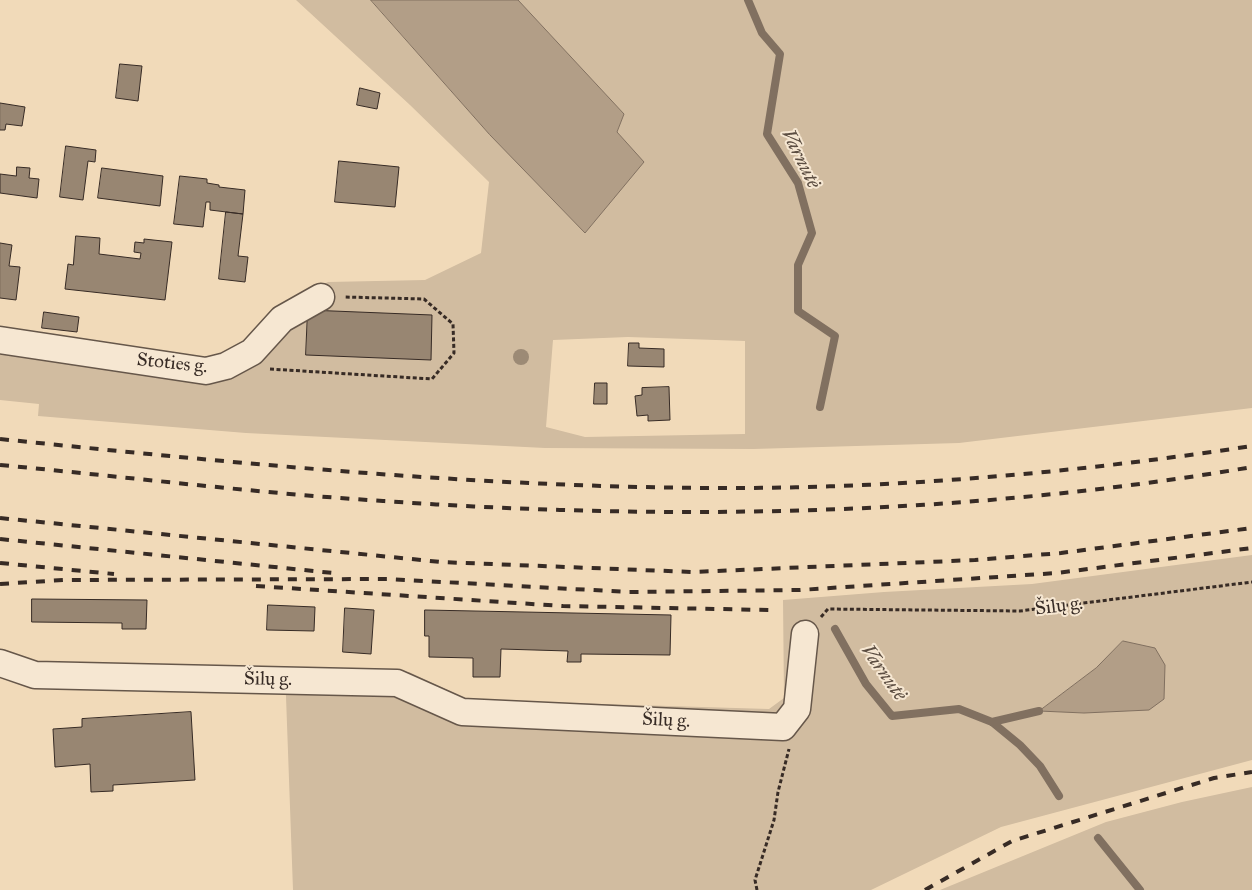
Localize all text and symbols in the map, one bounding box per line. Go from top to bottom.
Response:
water label: Varnutė [775,125,825,193]
street label: Stoties g. [136,349,208,379]
street label: Šilų g. [1034,593,1084,621]
water label: Varnutė [855,640,911,706]
street label: Šilų g. [244,668,292,692]
street label: Šilų g. [641,708,691,734]

